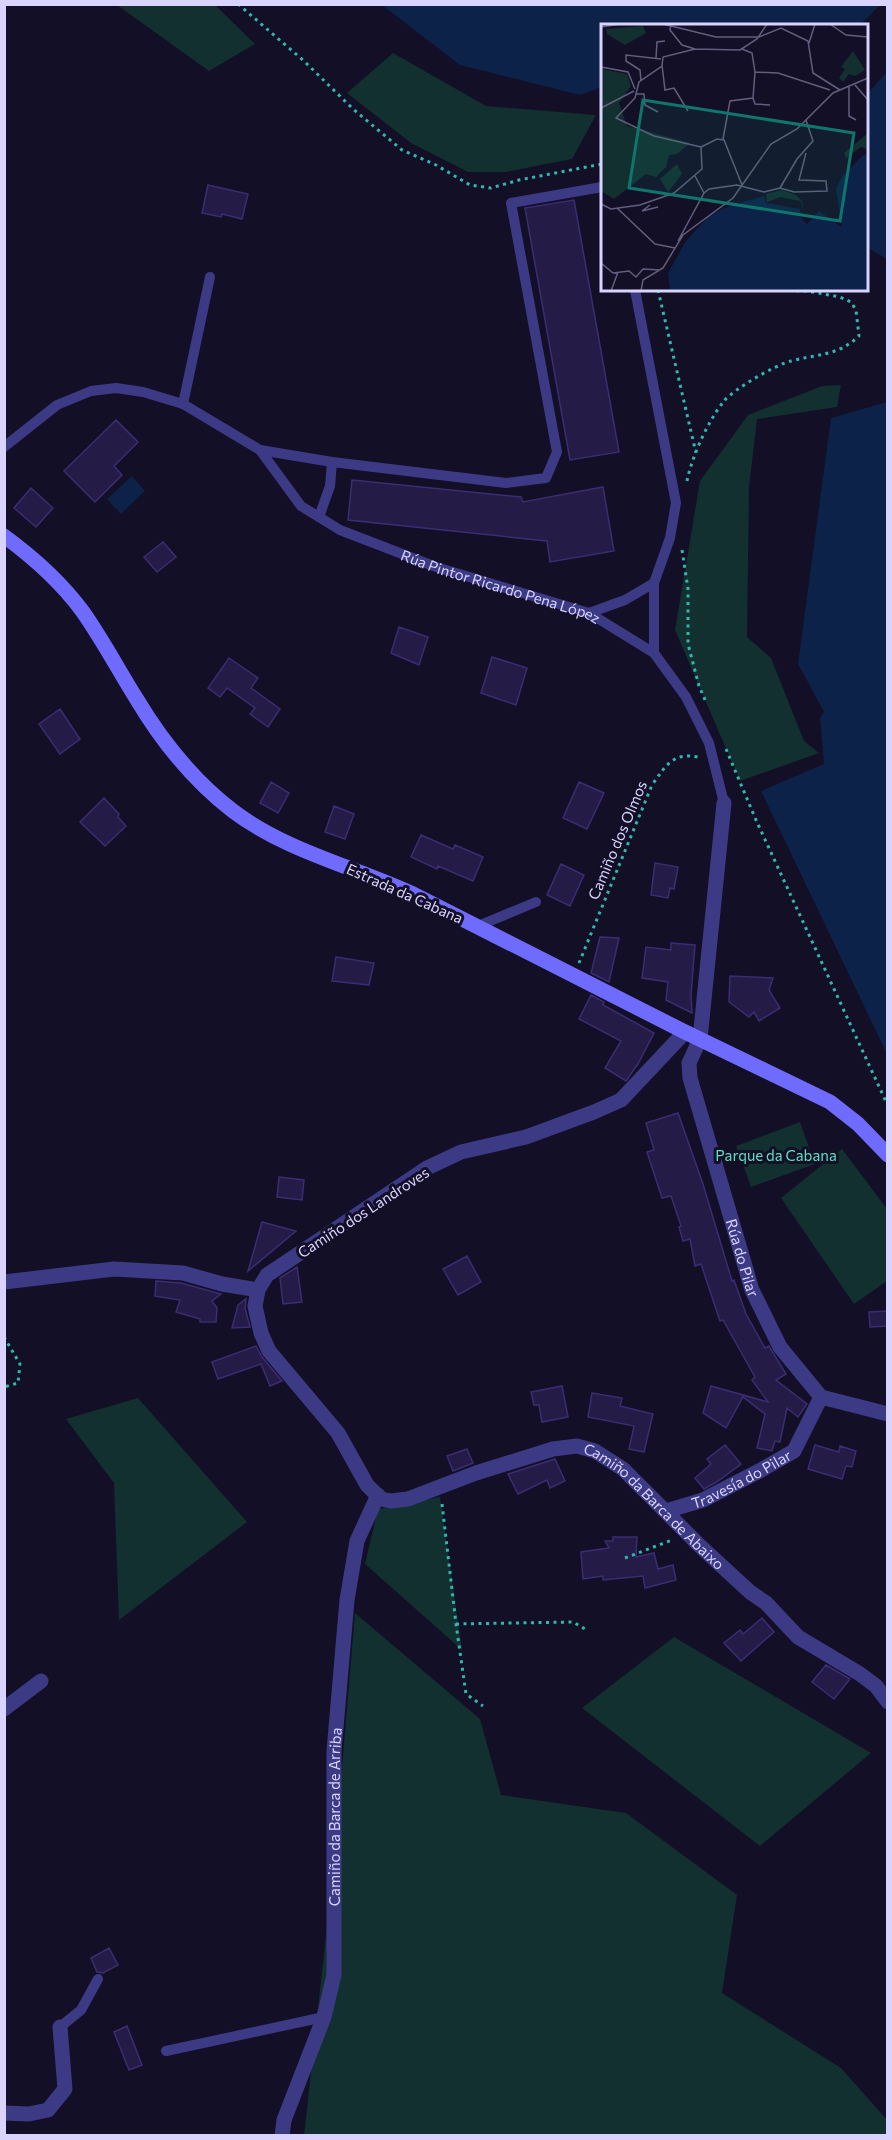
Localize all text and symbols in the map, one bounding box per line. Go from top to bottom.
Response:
inset map [601,24,868,291]
street label: Rúa Pintor Ricardo Pena López [399,545,604,627]
street label: Camiño dos Olmos [584,778,650,902]
street label: Estrada da Cabana [344,859,466,927]
park label: Parque da Cabana [715,1146,837,1164]
street label: Camiño dos Landroves [294,1163,432,1261]
street label: Rúa do Pilar [723,1217,763,1300]
street label: Camiño da Barca de Abaixo [582,1439,728,1573]
street label: Travesía do Pilar [689,1446,794,1512]
street label: Camiño da Barca de Arriba [325,1727,345,1906]

